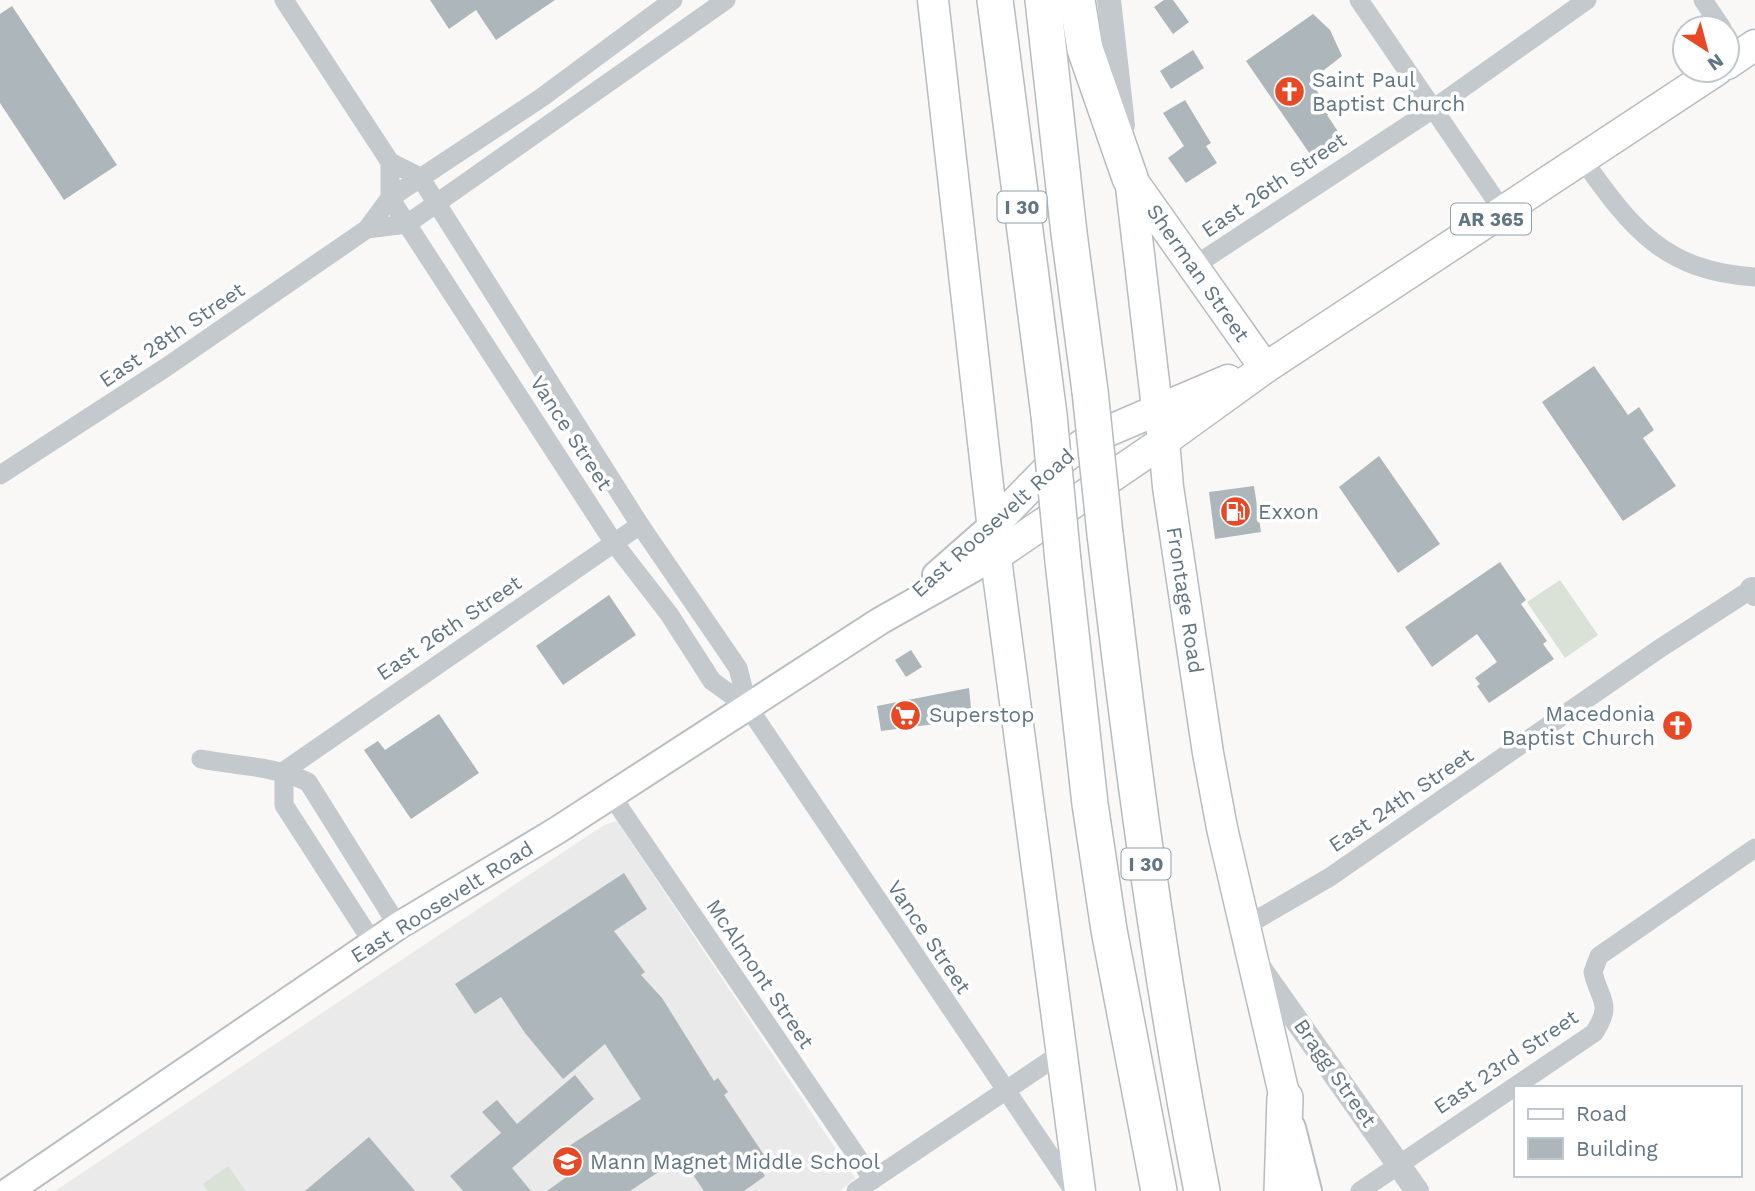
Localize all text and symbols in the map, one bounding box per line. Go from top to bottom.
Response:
north arrow [1671,14,1741,84]
text: N [1703,49,1728,76]
place label: Saint Paul Baptist Church [1312,67,1465,116]
church icon: Saint Paul Baptist Church [1272,75,1306,109]
street label: East 26th Street [1196,127,1351,242]
road number: I 30 [998,192,1046,223]
street label: Sherman Street [1142,199,1255,347]
road number: AR 365 [1451,204,1531,234]
street label: East 28th Street [94,277,249,392]
street label: Vance Street [525,371,618,495]
street label: East Roosevelt Road [906,443,1079,602]
fuel station icon: Exxon [1218,495,1252,529]
place label: Exxon [1258,499,1319,524]
street label: Frontage Road [1162,525,1209,675]
street label: East 26th Street [371,570,526,685]
supermarket icon: Superstop [889,698,923,732]
place label: Macedonia Baptist Church [1502,701,1655,750]
place label: Superstop [929,702,1034,727]
church icon: Macedonia Baptist Church [1661,709,1695,743]
street label: East 24th Street [1324,742,1478,857]
street label: East Roosevelt Road [346,835,538,968]
road number: I 30 [1122,848,1170,880]
street label: Vance Street [882,875,977,998]
street label: McAlmont Street [701,894,820,1053]
street label: East 23rd Street [1429,1004,1583,1119]
street label: Bragg Street [1289,1014,1382,1132]
legend [1514,1086,1741,1177]
text: Road [1576,1101,1627,1126]
text: Building [1576,1136,1658,1161]
school or university icon: Mann Magnet Middle School [550,1145,584,1179]
place label: Mann Magnet Middle School [590,1149,880,1174]

